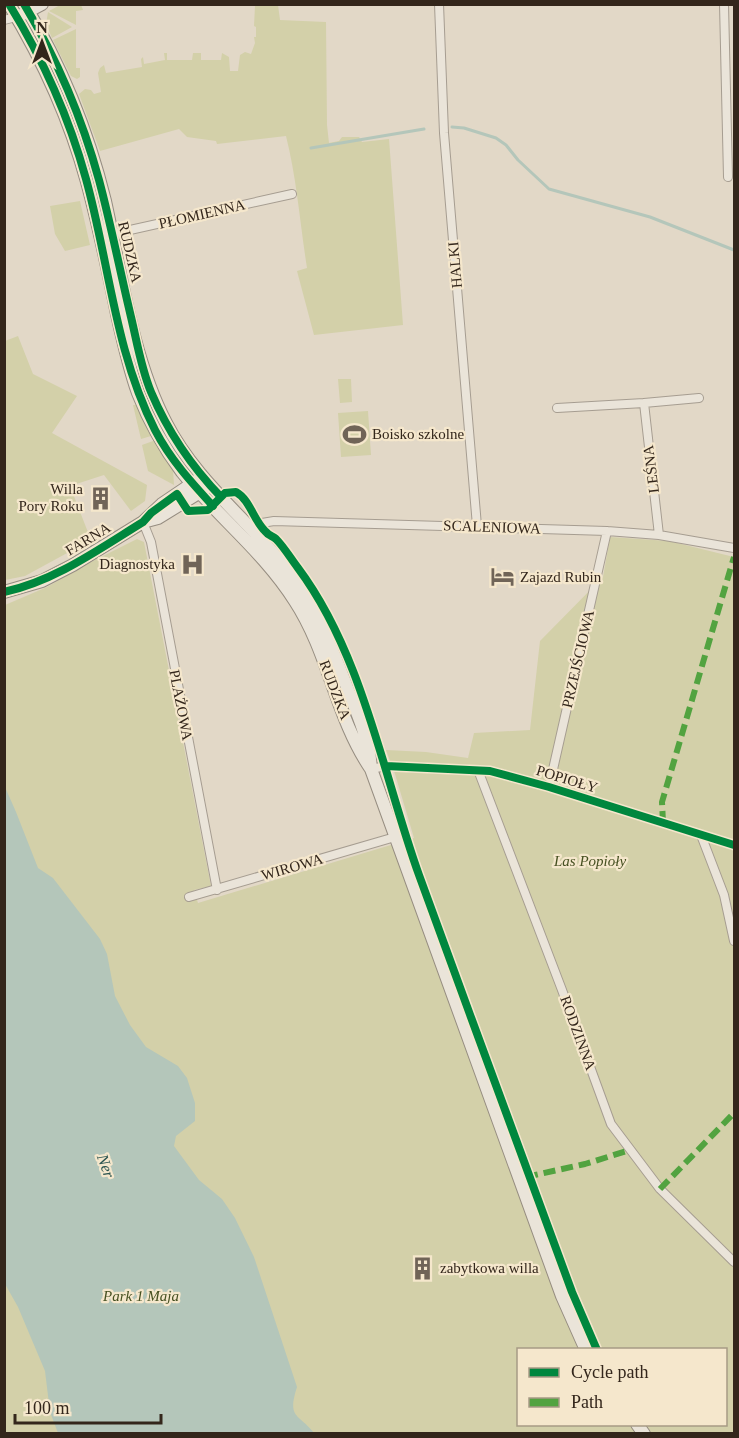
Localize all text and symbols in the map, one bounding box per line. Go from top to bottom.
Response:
north arrow [12,12,72,72]
text: N [36,19,48,36]
street label: PŁOMIENNA [157,196,247,232]
street label: RUDZKA [115,220,145,284]
street label: HALKI [445,241,465,289]
sports icon: Boisko szkolne [341,421,367,447]
place label: Boisko szkolne [372,426,464,442]
street label: LEŚNA [640,444,662,494]
place label: Willa Pory Roku [18,481,83,514]
building icon: Willa Pory Roku [88,485,114,511]
street label: SCALENIOWA [443,517,541,537]
street label: FARNA [63,519,114,559]
hospital icon: Diagnostyka [180,551,206,577]
place label: Diagnostyka [99,556,175,572]
hotel icon: Zajazd Rubin [489,564,515,590]
place label: Zajazd Rubin [520,569,602,585]
street label: PRZEJŚCIOWA [559,608,597,710]
street label: RUDZKA [316,658,354,722]
street label: PLAŻOWA [166,668,196,742]
street label: POPIOŁY [534,762,600,796]
street label: WIROWA [259,851,325,883]
park label: Las Popioły [553,853,626,869]
street label: RODZINNA [557,993,599,1073]
water label: Ner [94,1151,118,1181]
building icon: zabytkowa willa [409,1255,435,1281]
place label: zabytkowa willa [440,1260,539,1276]
park label: Park 1 Maja [102,1288,179,1304]
legend [517,1348,727,1426]
text: Cycle path [571,1362,648,1382]
scale bar [15,1387,160,1425]
text: Path [571,1392,603,1412]
text: 100 m [24,1398,70,1418]

